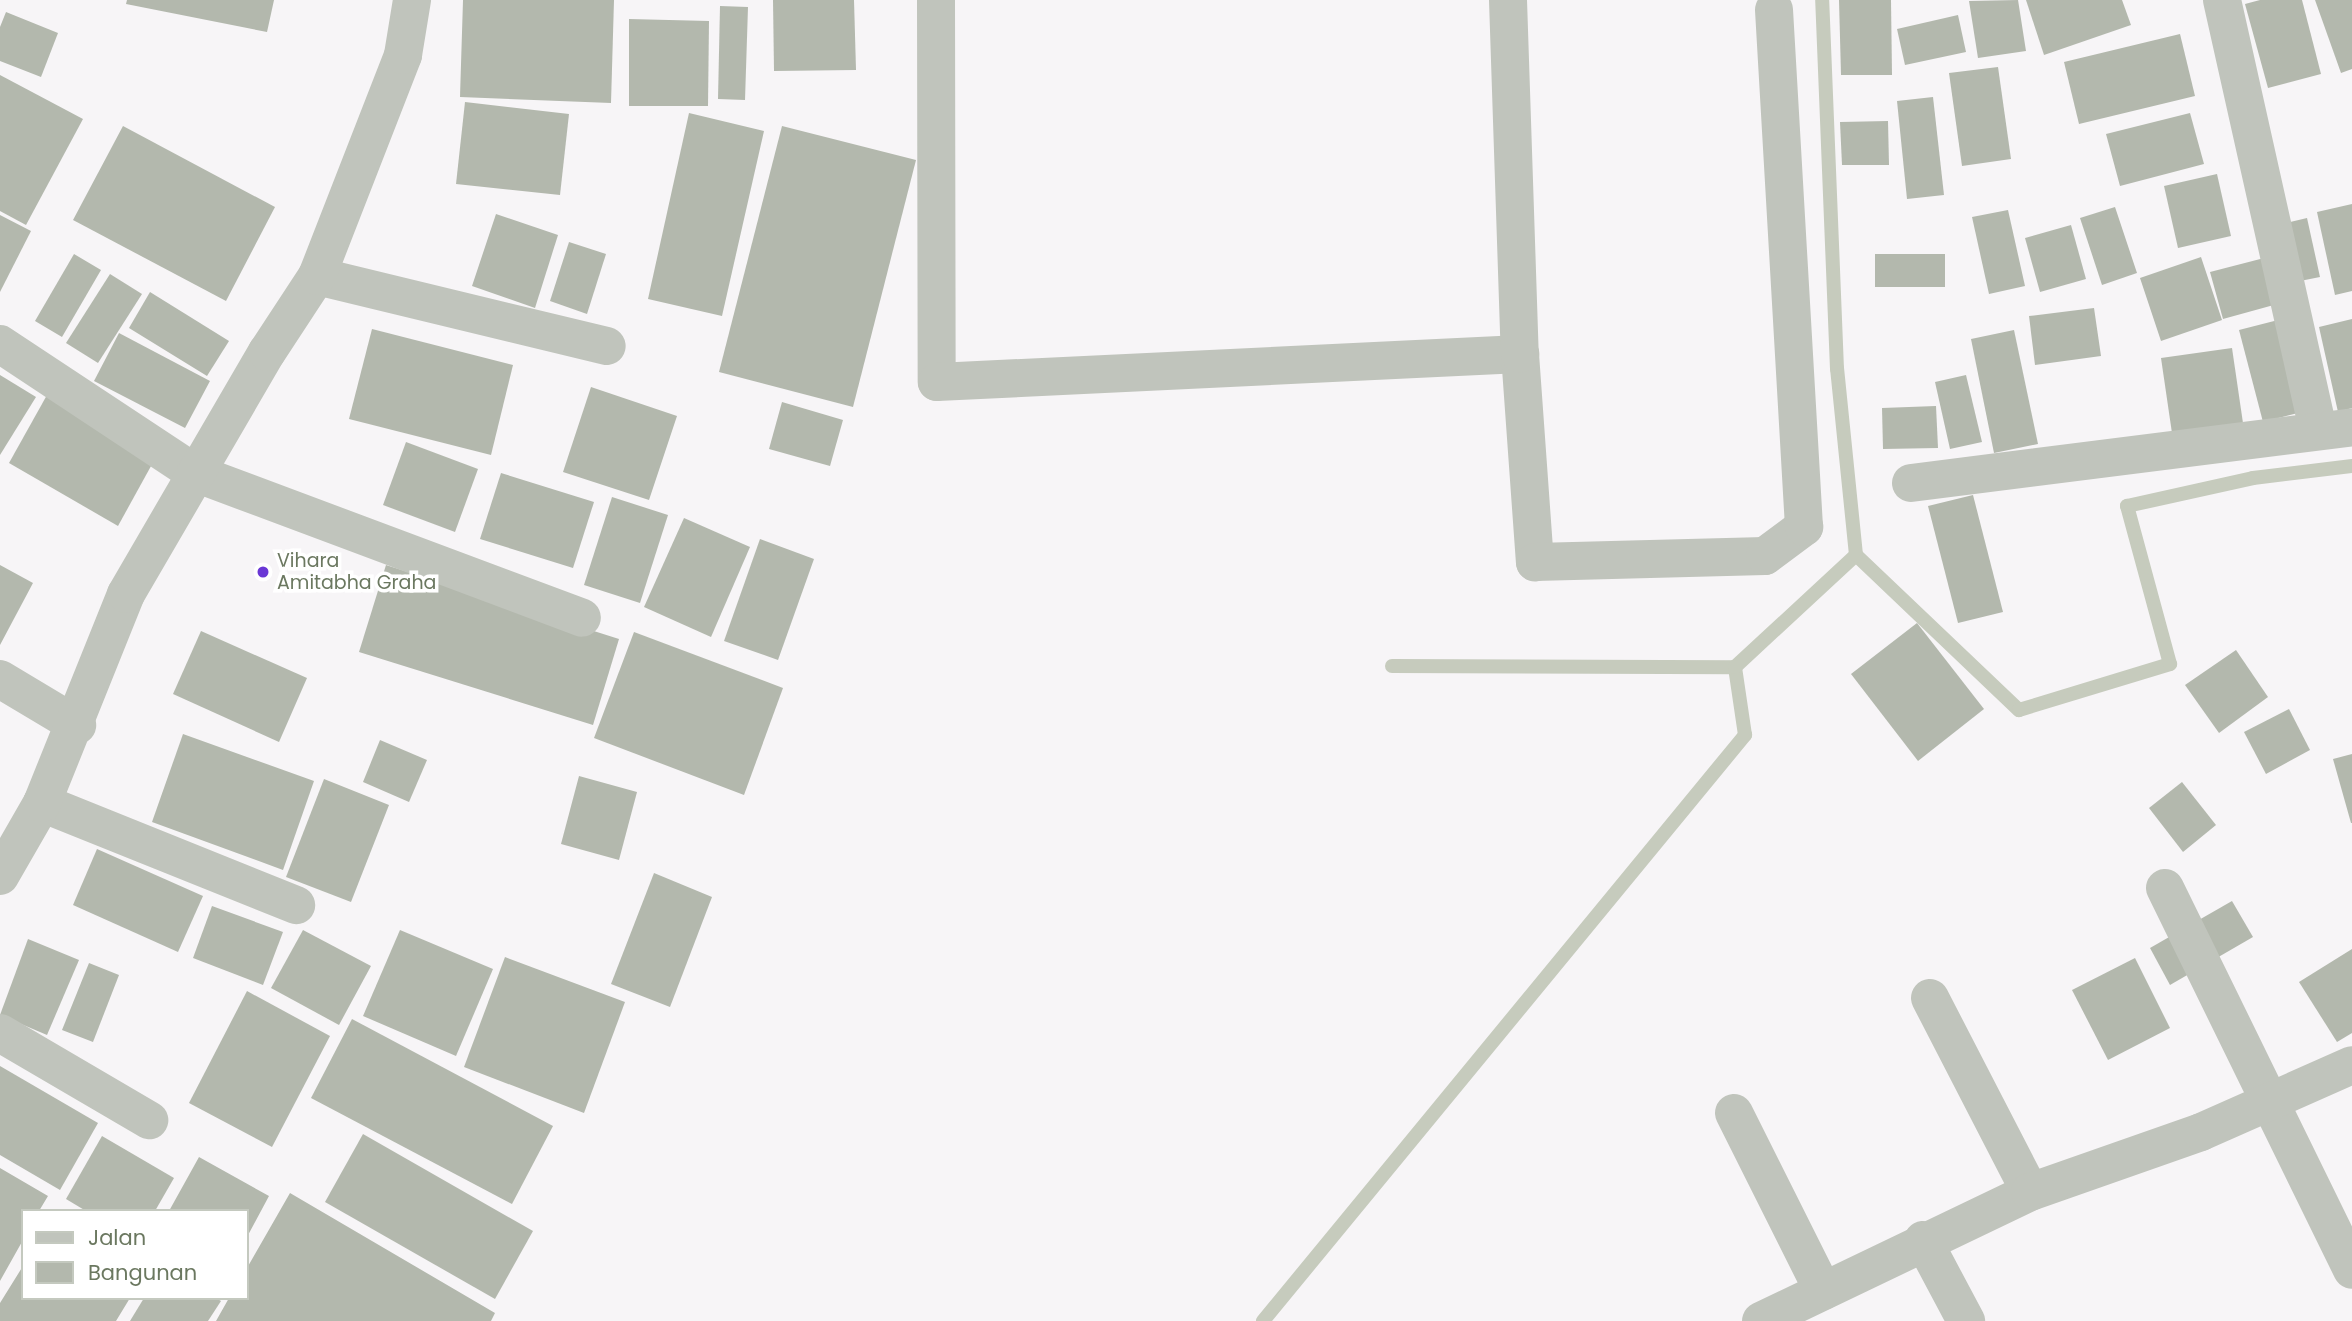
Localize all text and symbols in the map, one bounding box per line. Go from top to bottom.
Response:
place label: Vihara Amitabha Graha [277,550,436,594]
marker: Vihara Amitabha Graha [255,564,271,580]
legend [21,1209,248,1300]
text: Jalan [88,1223,146,1252]
text: Bangunan [88,1258,197,1287]

